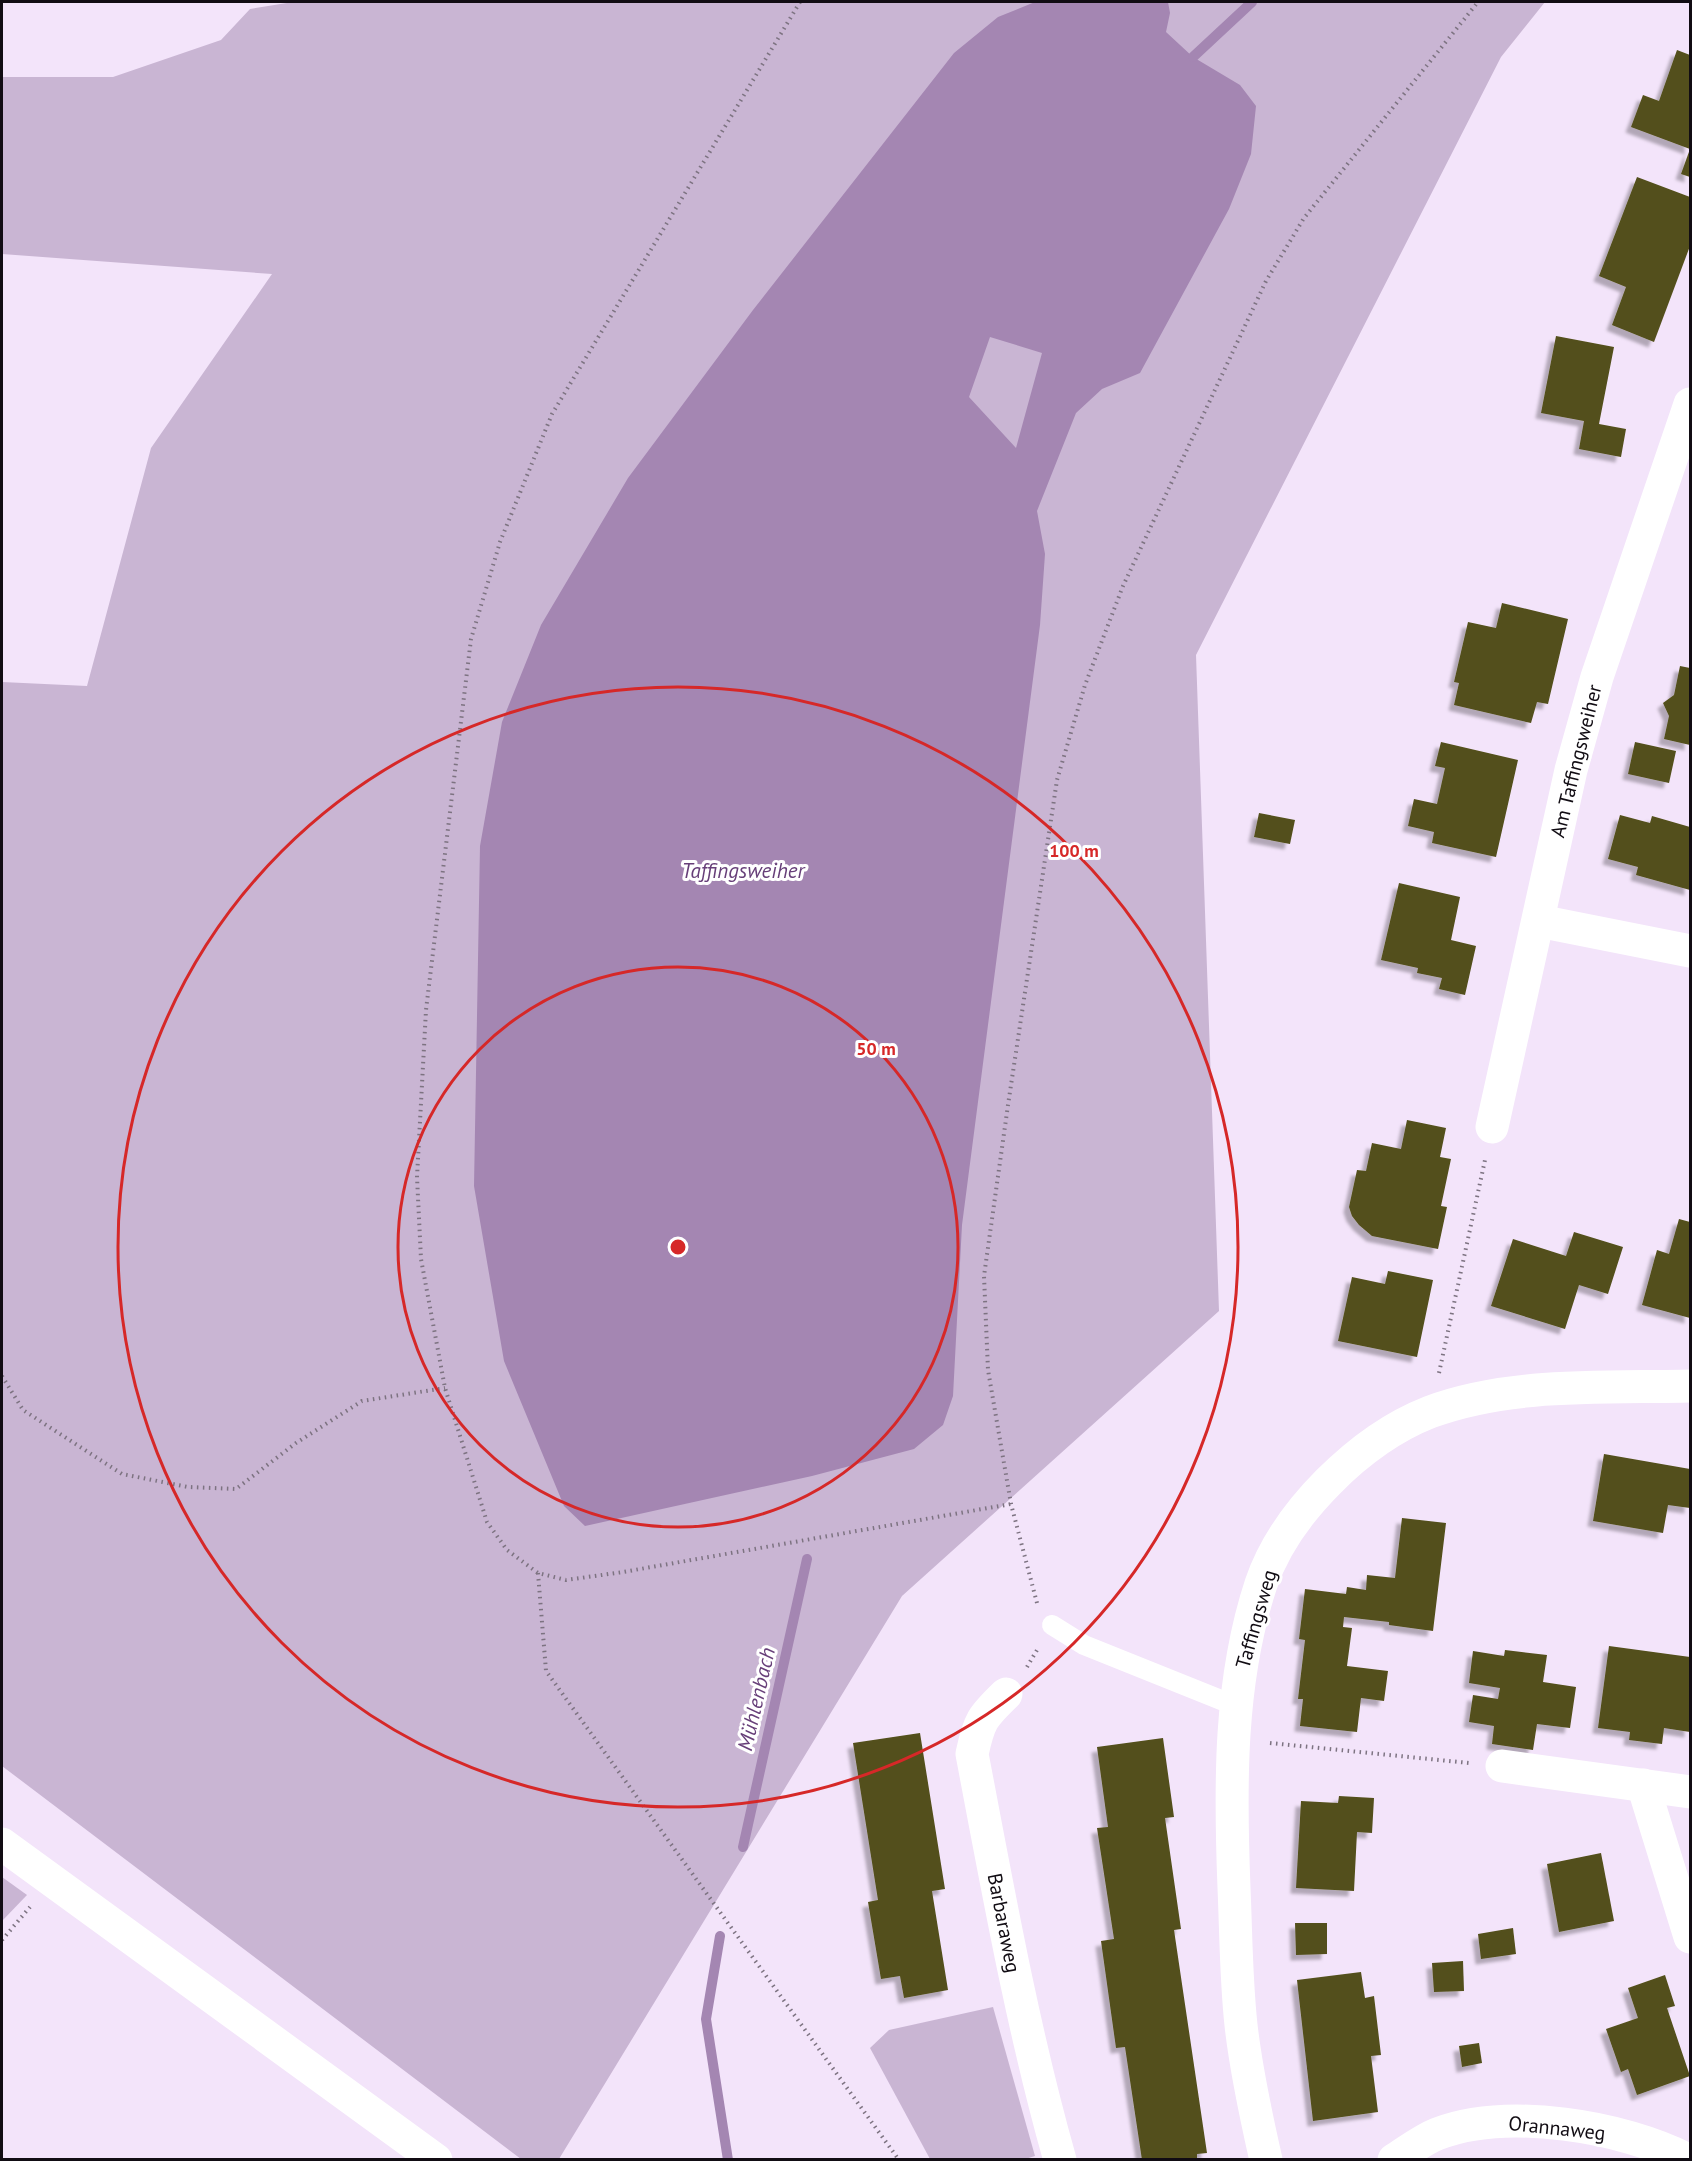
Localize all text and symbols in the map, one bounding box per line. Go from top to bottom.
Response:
street label: Am Taffingsweiher [1544,682,1608,840]
text: 100 m [1049,839,1099,862]
water label: Taffingsweiher [682,857,807,884]
text: 50 m [856,1037,896,1060]
centre of rings [668,1237,688,1257]
street label: Taffingsweg [1230,1567,1282,1671]
water label: Mühlenbach [731,1645,781,1753]
street label: Barbaraweg [982,1871,1026,1975]
street label: Orannaweg [1507,2110,1607,2146]

